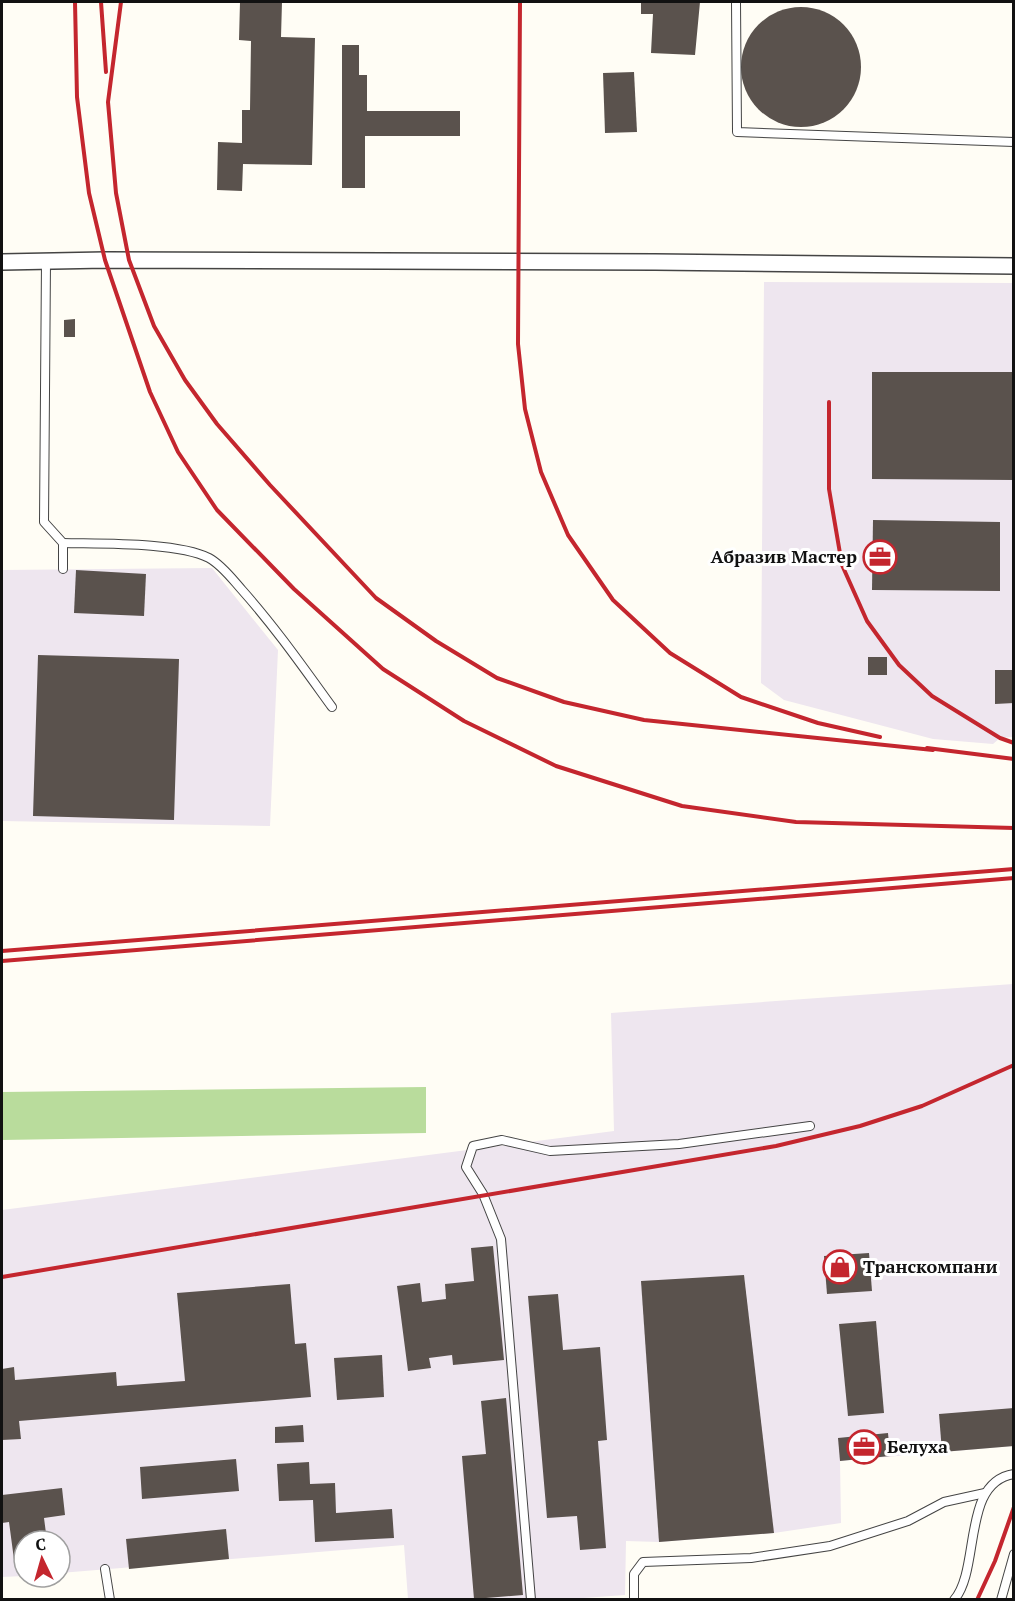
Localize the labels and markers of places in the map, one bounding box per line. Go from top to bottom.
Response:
office icon: Абразив Мастер [862,539,898,575]
place label: Абразив Мастер [710,544,857,568]
shop icon: Транскомпани [822,1249,858,1285]
place label: Транскомпани [863,1254,998,1278]
office icon: Белуха [846,1429,882,1465]
place label: Белуха [887,1434,948,1458]

